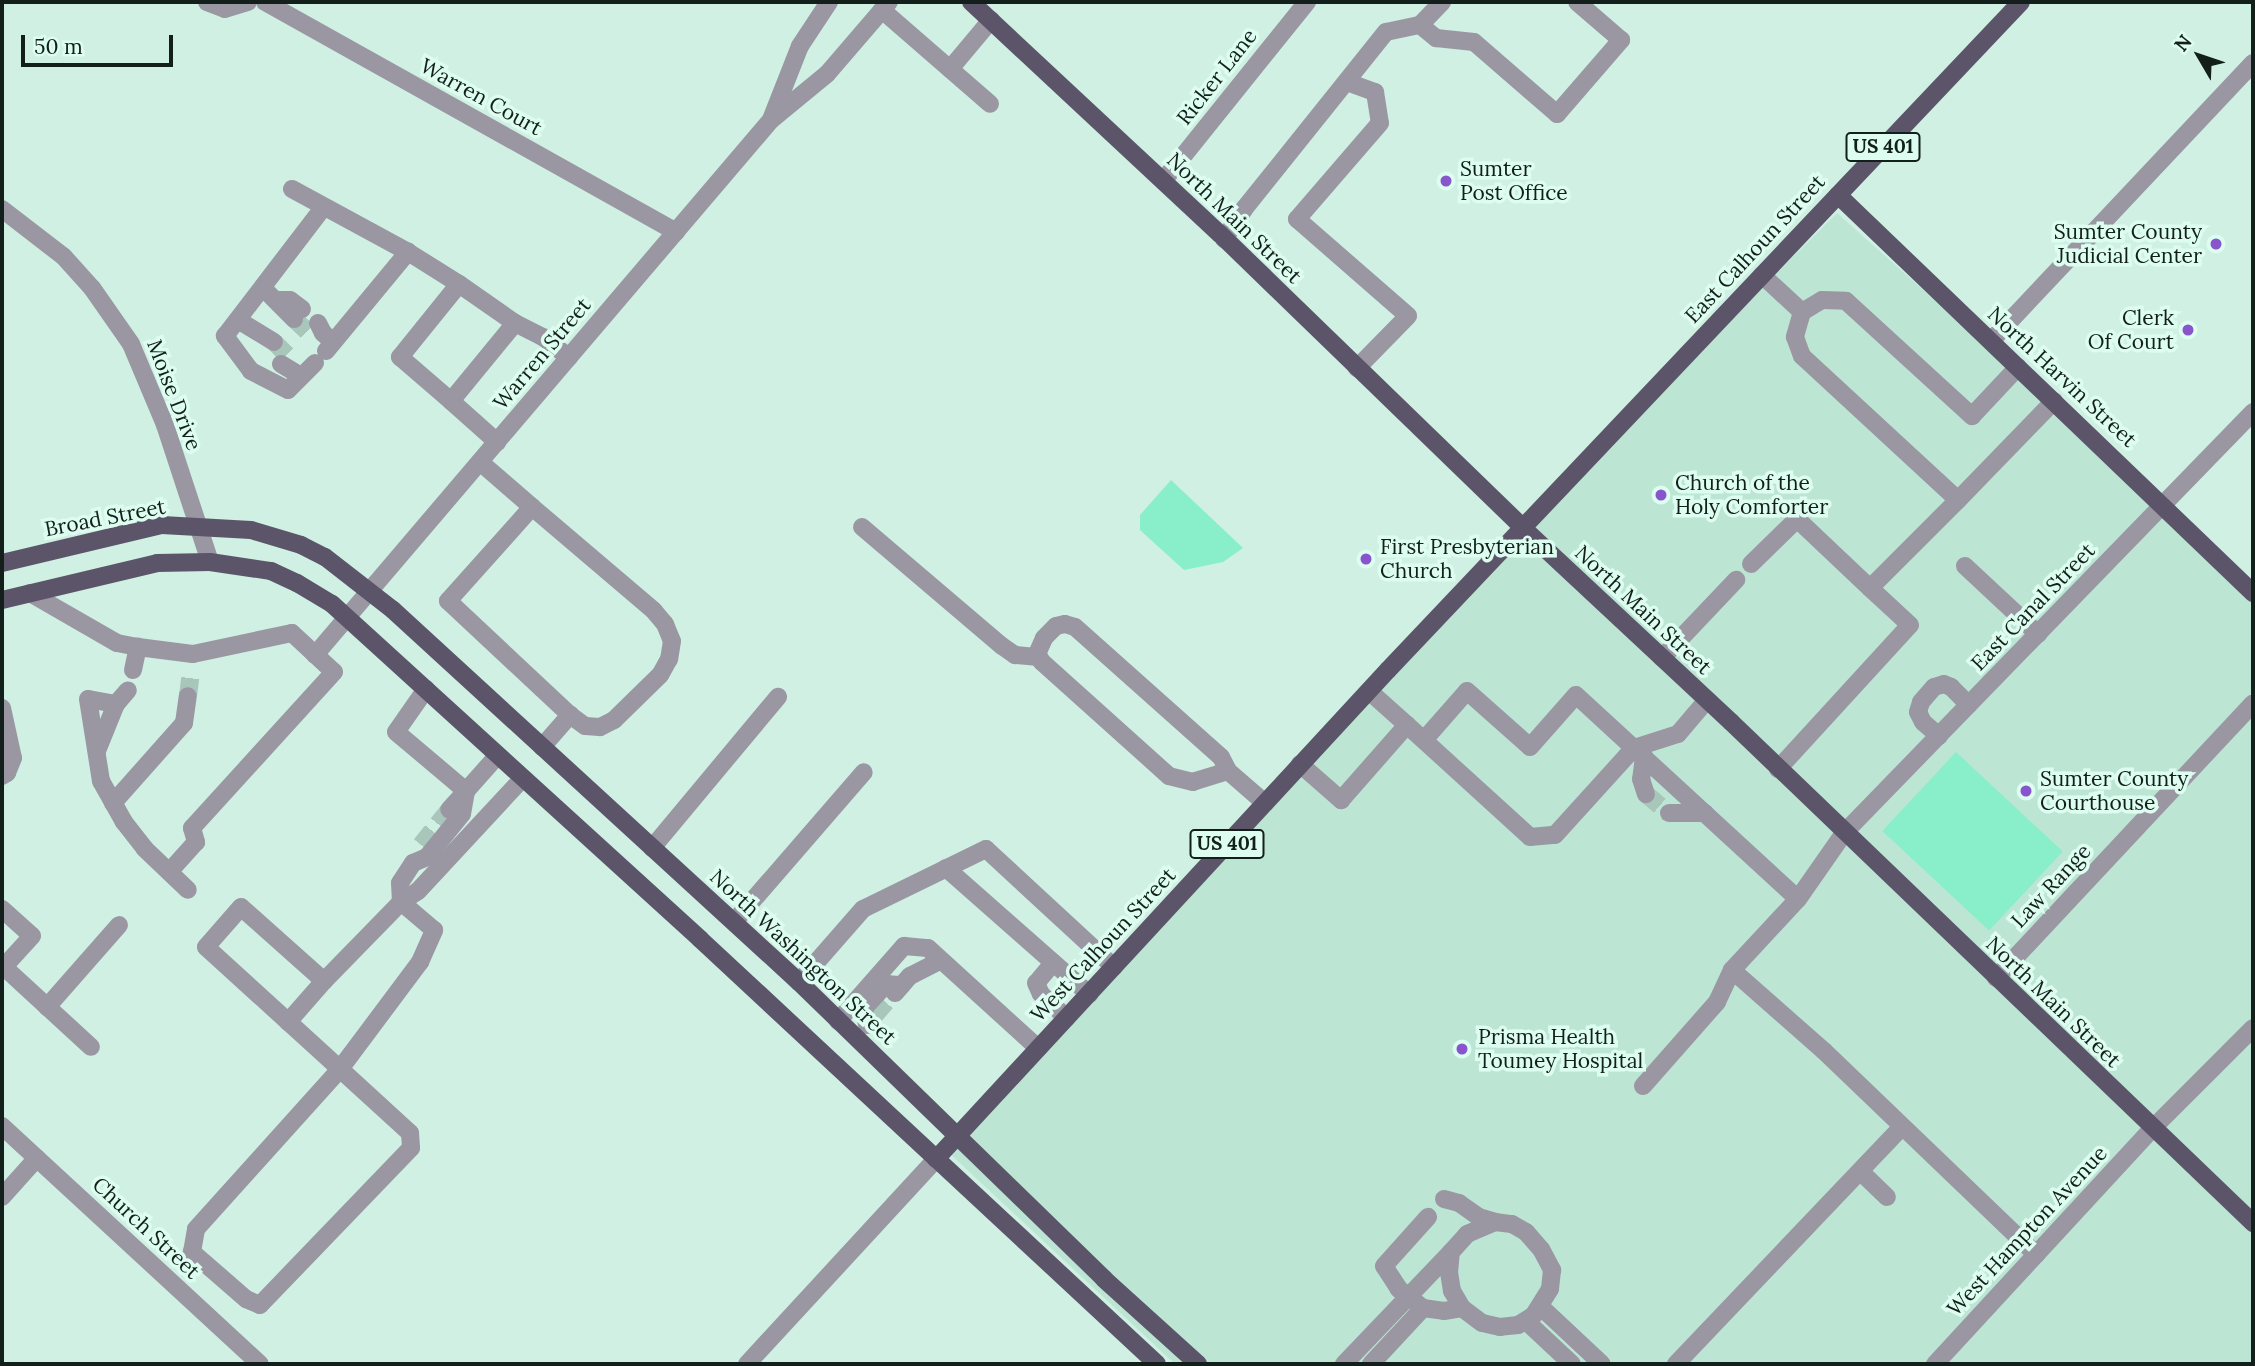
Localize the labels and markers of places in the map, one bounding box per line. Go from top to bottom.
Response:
place label: Sumter Post Office [1460,156,1568,206]
marker: Sumter Post Office [1438,173,1454,189]
place label: Sumter County Judicial Center [2054,219,2202,269]
marker: Sumter County Judicial Center [2208,236,2224,252]
place label: Clerk Of Court [2088,305,2174,355]
marker: Clerk Of Court [2180,322,2196,338]
place label: Church of the Holy Comforter [1675,470,1828,520]
marker: Church of the Holy Comforter [1653,487,1669,503]
place label: First Presbyterian Church [1380,534,1554,584]
marker: First Presbyterian Church [1358,551,1374,567]
place label: Sumter County Courthouse [2040,766,2188,816]
marker: Sumter County Courthouse [2018,783,2034,799]
place label: Prisma Health Toumey Hospital [1478,1024,1643,1074]
marker: Prisma Health Toumey Hospital [1452,1039,1472,1059]

